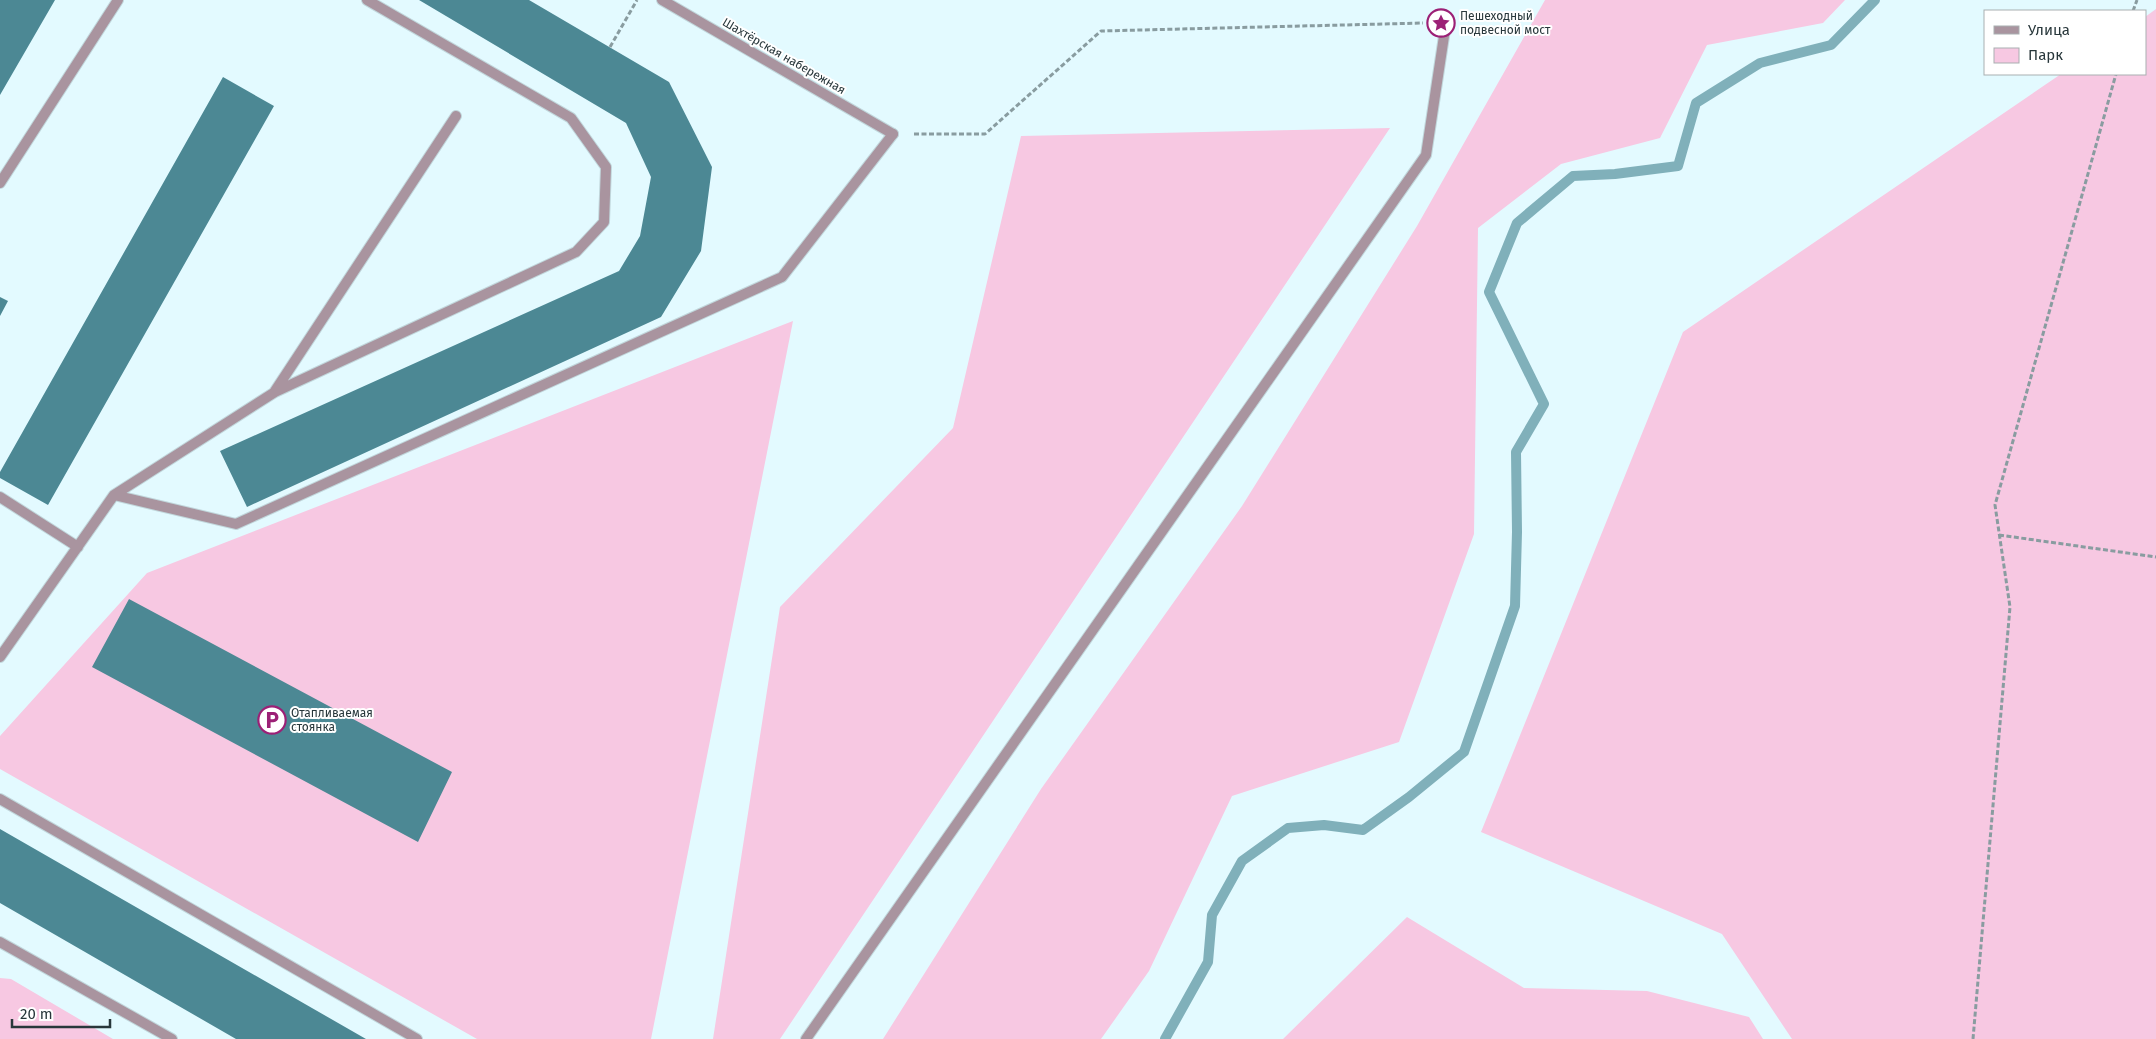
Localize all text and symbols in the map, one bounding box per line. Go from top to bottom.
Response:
place icon: Пешеходный подвесной мост [1426,8,1456,38]
place label: Пешеходный подвесной мост [1460,9,1551,37]
legend [1984,10,2146,75]
street label: Шахтёрская набережная [720,15,848,97]
text: Улица [2028,21,2070,39]
text: Парк [2028,46,2063,64]
parking icon: Отапливаемая стоянка [257,705,287,735]
place label: Отапливаемая стоянка [291,706,373,734]
scale bar [12,996,110,1028]
text: 20 m [20,1005,53,1023]

